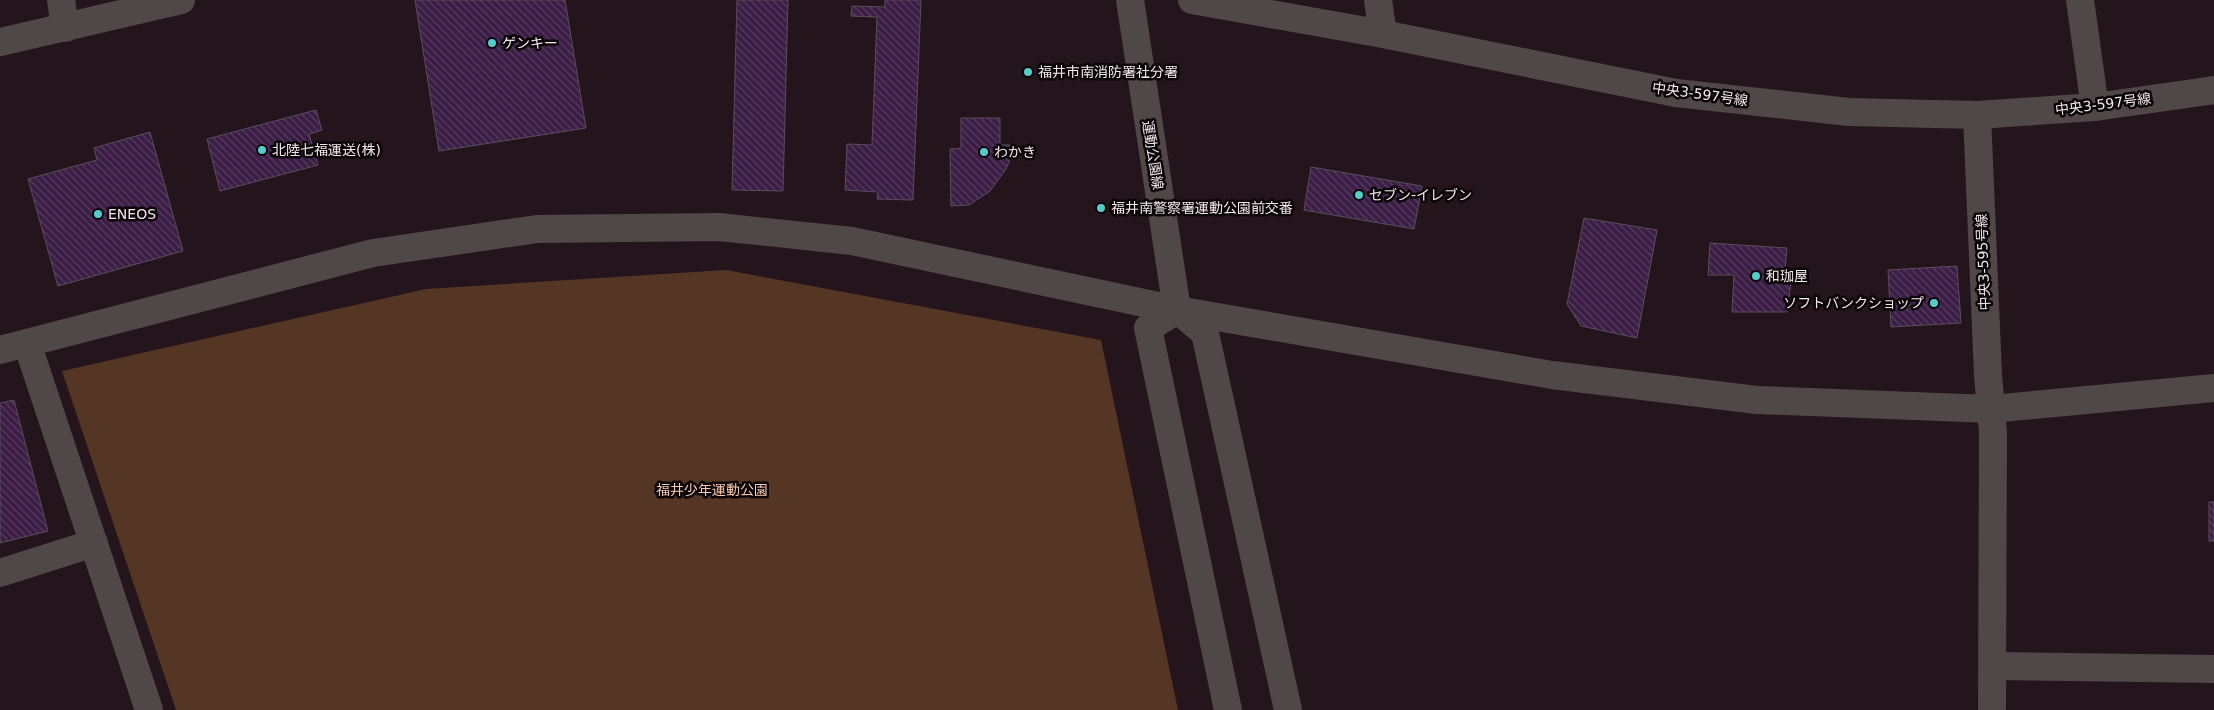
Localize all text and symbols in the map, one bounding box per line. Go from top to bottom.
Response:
place label: ゲンキー [502,35,558,51]
marker: ゲンキー [486,37,498,49]
place label: 福井市南消防署社分署 [1038,64,1178,80]
marker: 福井市南消防署社分署 [1022,66,1034,78]
street label: 中央3-597号線 [1651,79,1749,109]
street label: 中央3-597号線 [2054,90,2152,118]
street label: 運動公園線 [1140,119,1166,191]
place label: 北陸七福運送(株) [272,142,381,158]
marker: 北陸七福運送(株) [256,144,268,156]
place label: わかき [994,144,1036,160]
marker: わかき [978,146,990,158]
place label: セブン-イレブン [1369,187,1472,203]
marker: セブン-イレブン [1353,189,1365,201]
place label: 福井南警察署運動公園前交番 [1111,200,1293,216]
marker: 福井南警察署運動公園前交番 [1095,202,1107,214]
place label: ENEOS [108,206,156,222]
marker: ENEOS [92,208,104,220]
street label: 中央3-595号線 [1973,213,1993,311]
place label: 和珈屋 [1766,268,1808,284]
marker: 和珈屋 [1750,270,1762,282]
place label: ソフトバンクショップ [1783,295,1924,311]
marker: ソフトバンクショップ [1928,297,1940,309]
park label: 福井少年運動公園 [656,482,768,498]

